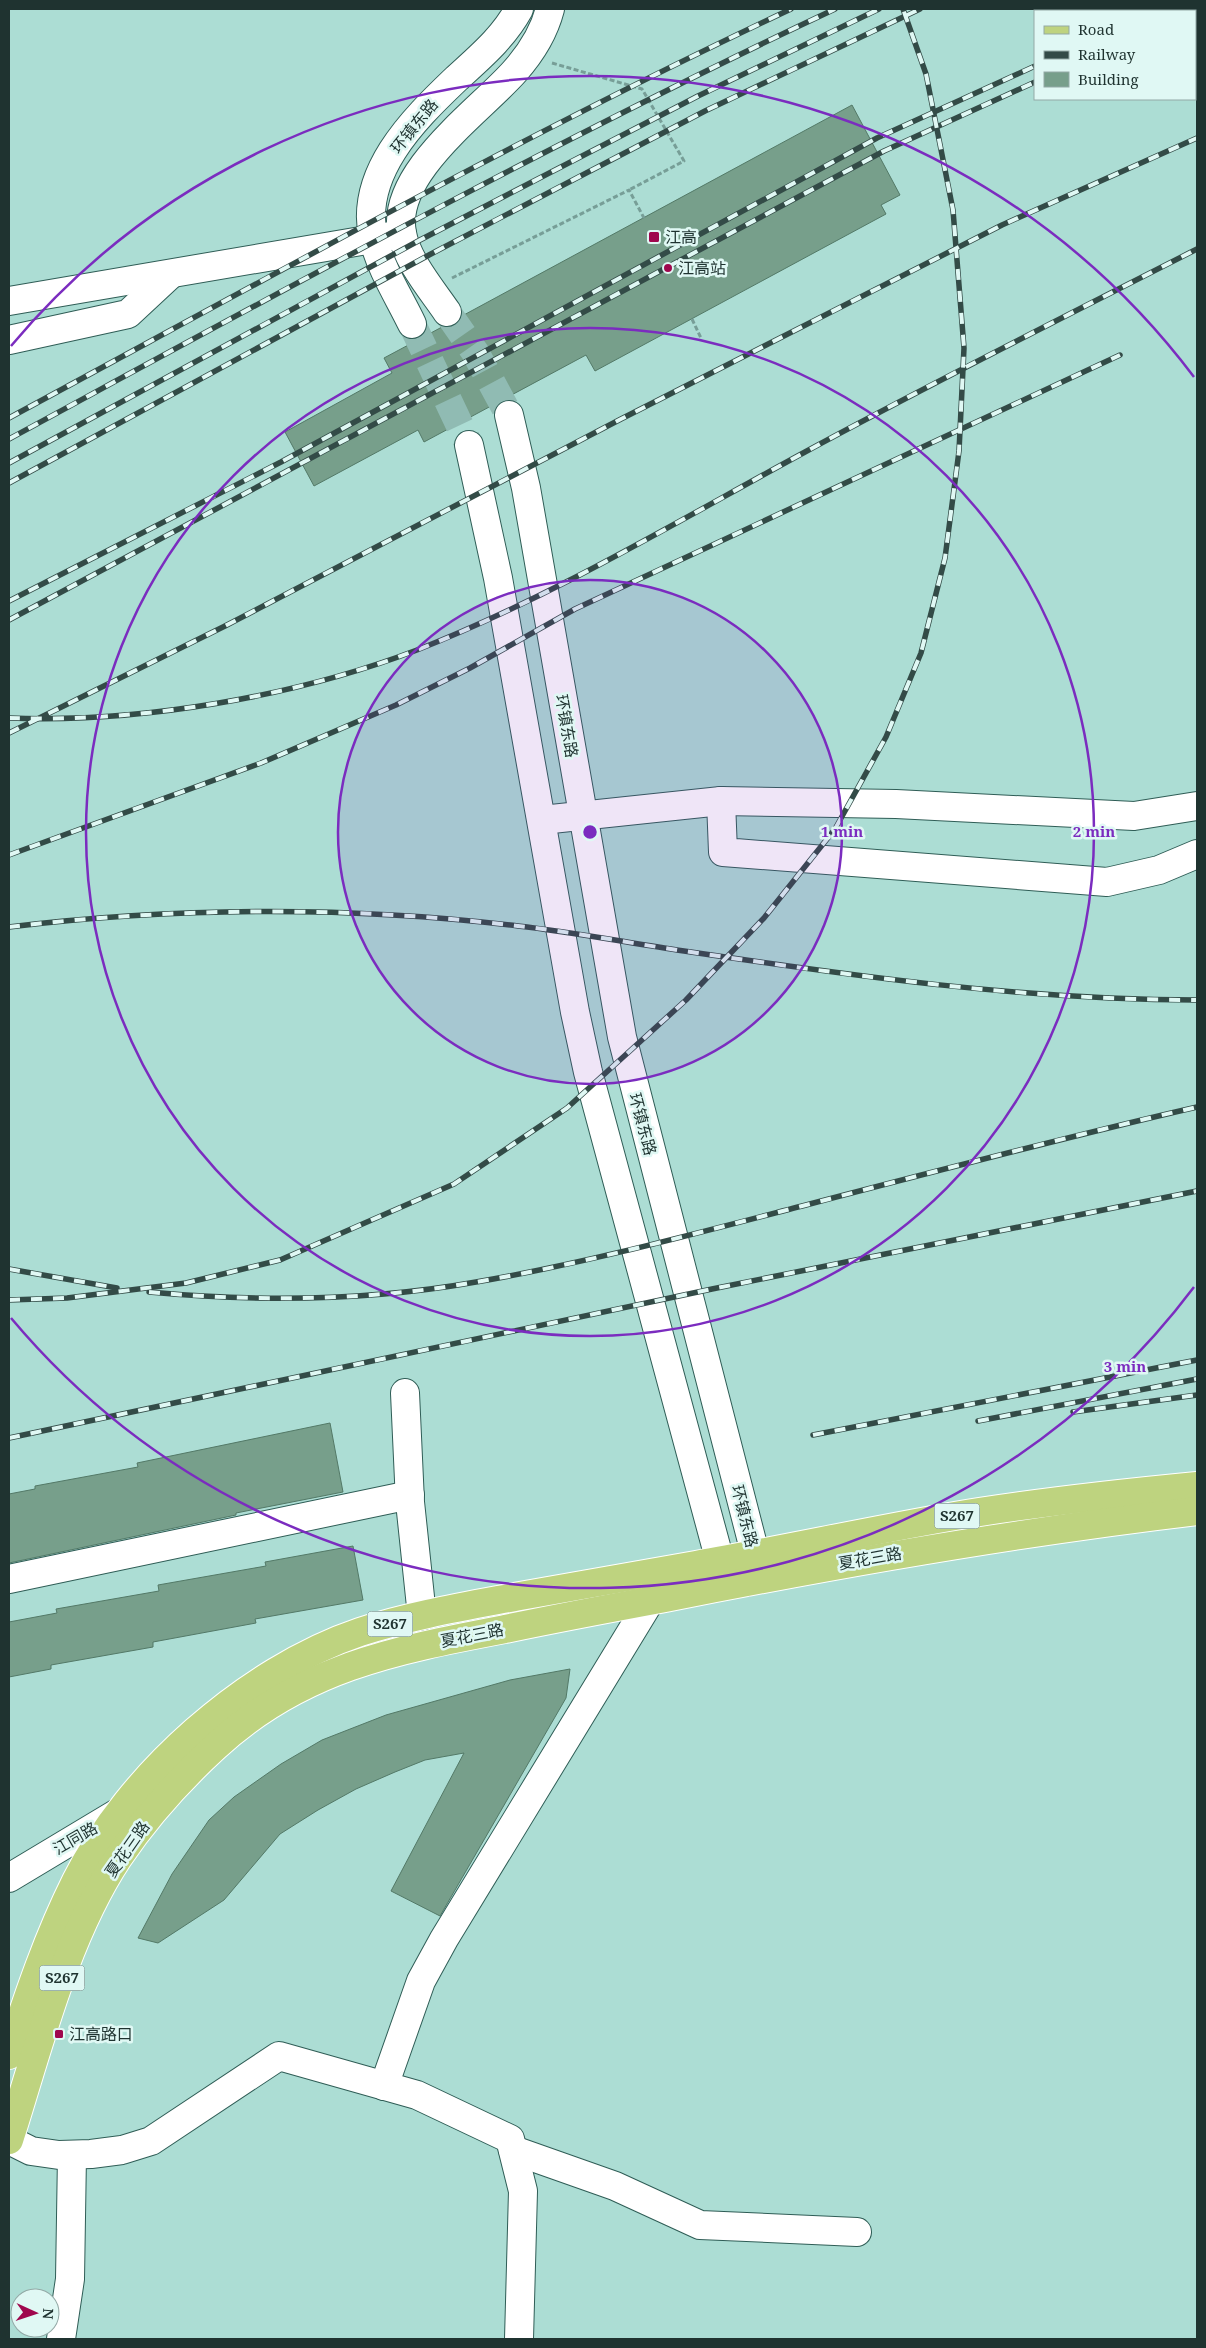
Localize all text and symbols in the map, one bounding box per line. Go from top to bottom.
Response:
legend [1034,10,1196,100]
text: Road [1078,19,1114,39]
text: Railway [1078,44,1136,64]
text: Building [1078,69,1139,89]
street label: 环镇东路 [385,94,443,158]
place label: 江高 [665,226,697,248]
marker: 江高 [647,230,661,244]
place label: 江高站 [678,257,726,279]
marker: 江高站 [662,262,674,274]
street label: 环镇东路 [551,693,583,759]
text: 1 min [821,821,863,841]
text: 2 min [1073,821,1115,841]
centre of rings [581,823,599,841]
street label: 环镇东路 [624,1090,662,1158]
text: 3 min [1104,1356,1146,1376]
street label: 环镇东路 [727,1482,763,1550]
road number: S267 [934,1504,980,1528]
street label: 夏花三路 [837,1542,903,1574]
road number: S267 [368,1612,412,1636]
street label: 夏花三路 [438,1618,506,1652]
street label: 江同路 [49,1816,101,1860]
street label: 夏花三路 [100,1816,154,1882]
road number: S267 [40,1966,84,1990]
place label: 江高路口 [69,2023,133,2045]
marker: 江高路口 [53,2028,65,2040]
north arrow [10,2288,60,2338]
text: N [39,2308,58,2320]

